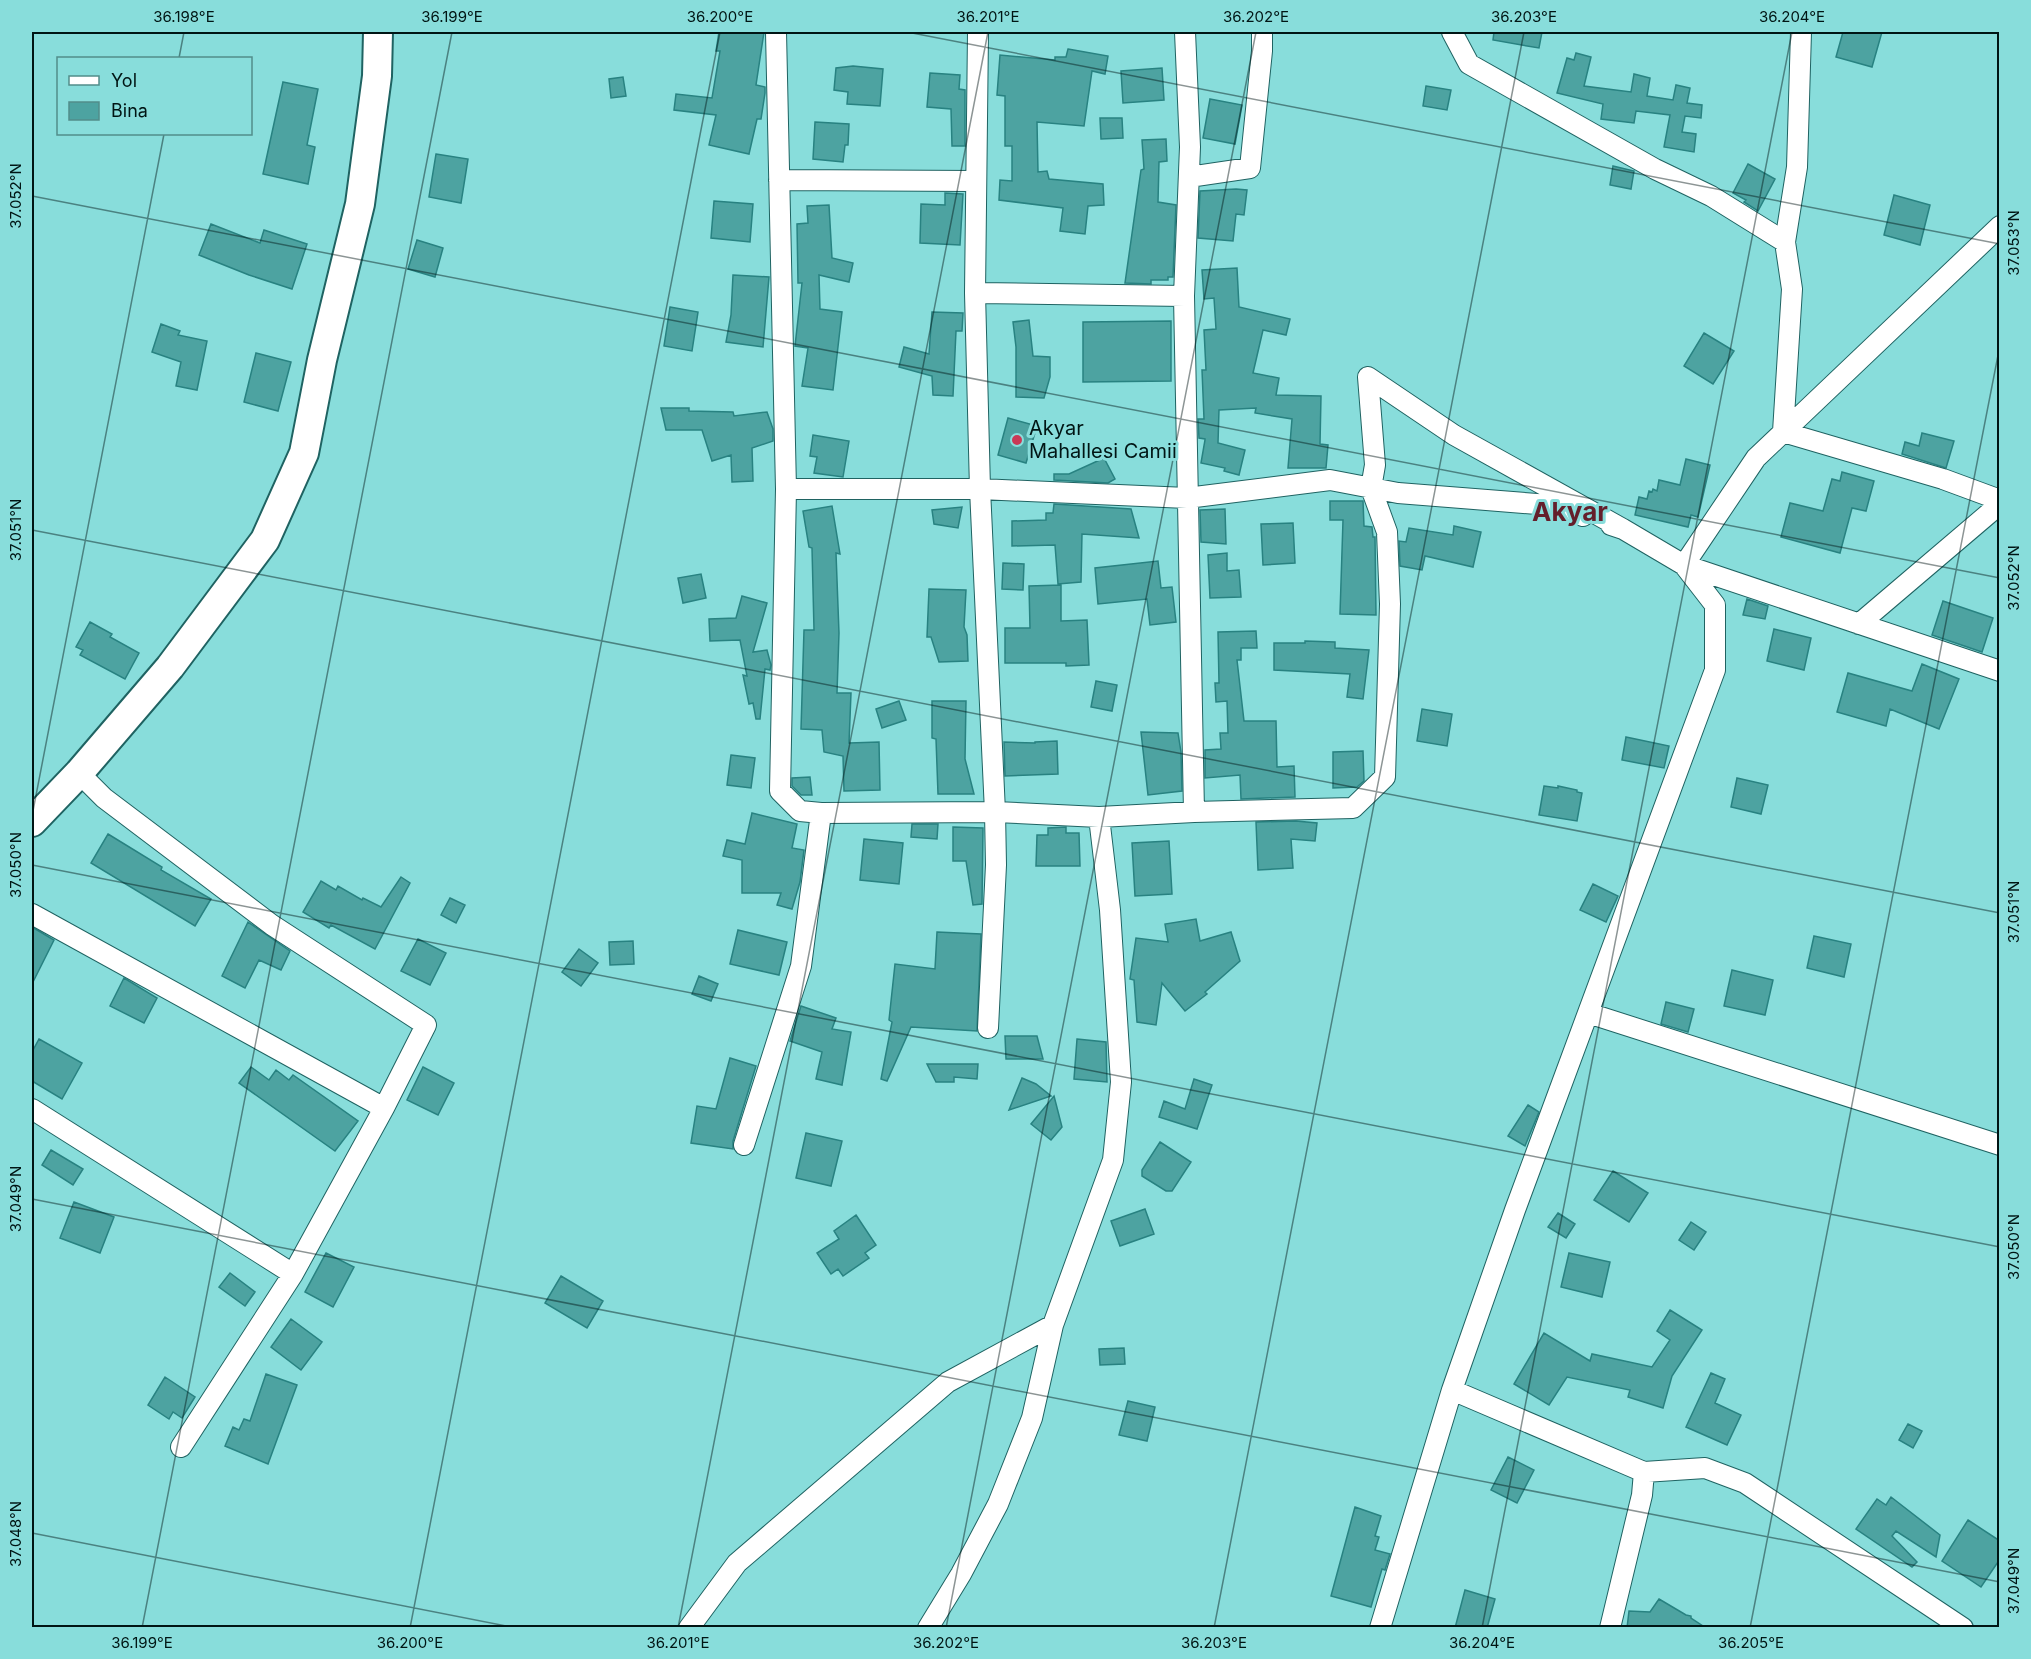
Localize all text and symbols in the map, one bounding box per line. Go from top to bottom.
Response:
text: 36.198°E [153,7,215,26]
text: 36.199°E [421,7,483,26]
text: 36.200°E [687,7,753,26]
text: 36.201°E [957,7,1019,26]
text: 36.202°E [1223,7,1289,26]
text: 36.203°E [1491,7,1557,26]
text: 36.204°E [1759,7,1825,26]
legend [57,57,252,135]
text: Yol [111,70,137,91]
text: Bina [111,100,148,121]
text: 37.052°N [6,163,25,229]
text: 37.053°N [2004,210,2023,276]
place label: Akyar Mahallesi Camii [1029,416,1177,463]
marker: Akyar Mahallesi Camii [1010,433,1024,447]
district label: Akyar [1532,496,1608,527]
text: 37.051°N [6,499,25,561]
text: 37.052°N [2004,545,2023,611]
text: 37.050°N [6,832,25,898]
text: 37.051°N [2004,881,2023,943]
text: 37.049°N [6,1166,25,1232]
text: 37.050°N [2004,1214,2023,1280]
text: 37.048°N [6,1501,25,1567]
text: 37.049°N [2004,1548,2023,1614]
text: 36.199°E [111,1633,173,1652]
text: 36.200°E [377,1633,443,1652]
text: 36.201°E [647,1633,709,1652]
text: 36.202°E [913,1633,979,1652]
text: 36.203°E [1181,1633,1247,1652]
text: 36.204°E [1449,1633,1515,1652]
text: 36.205°E [1718,1633,1784,1652]

